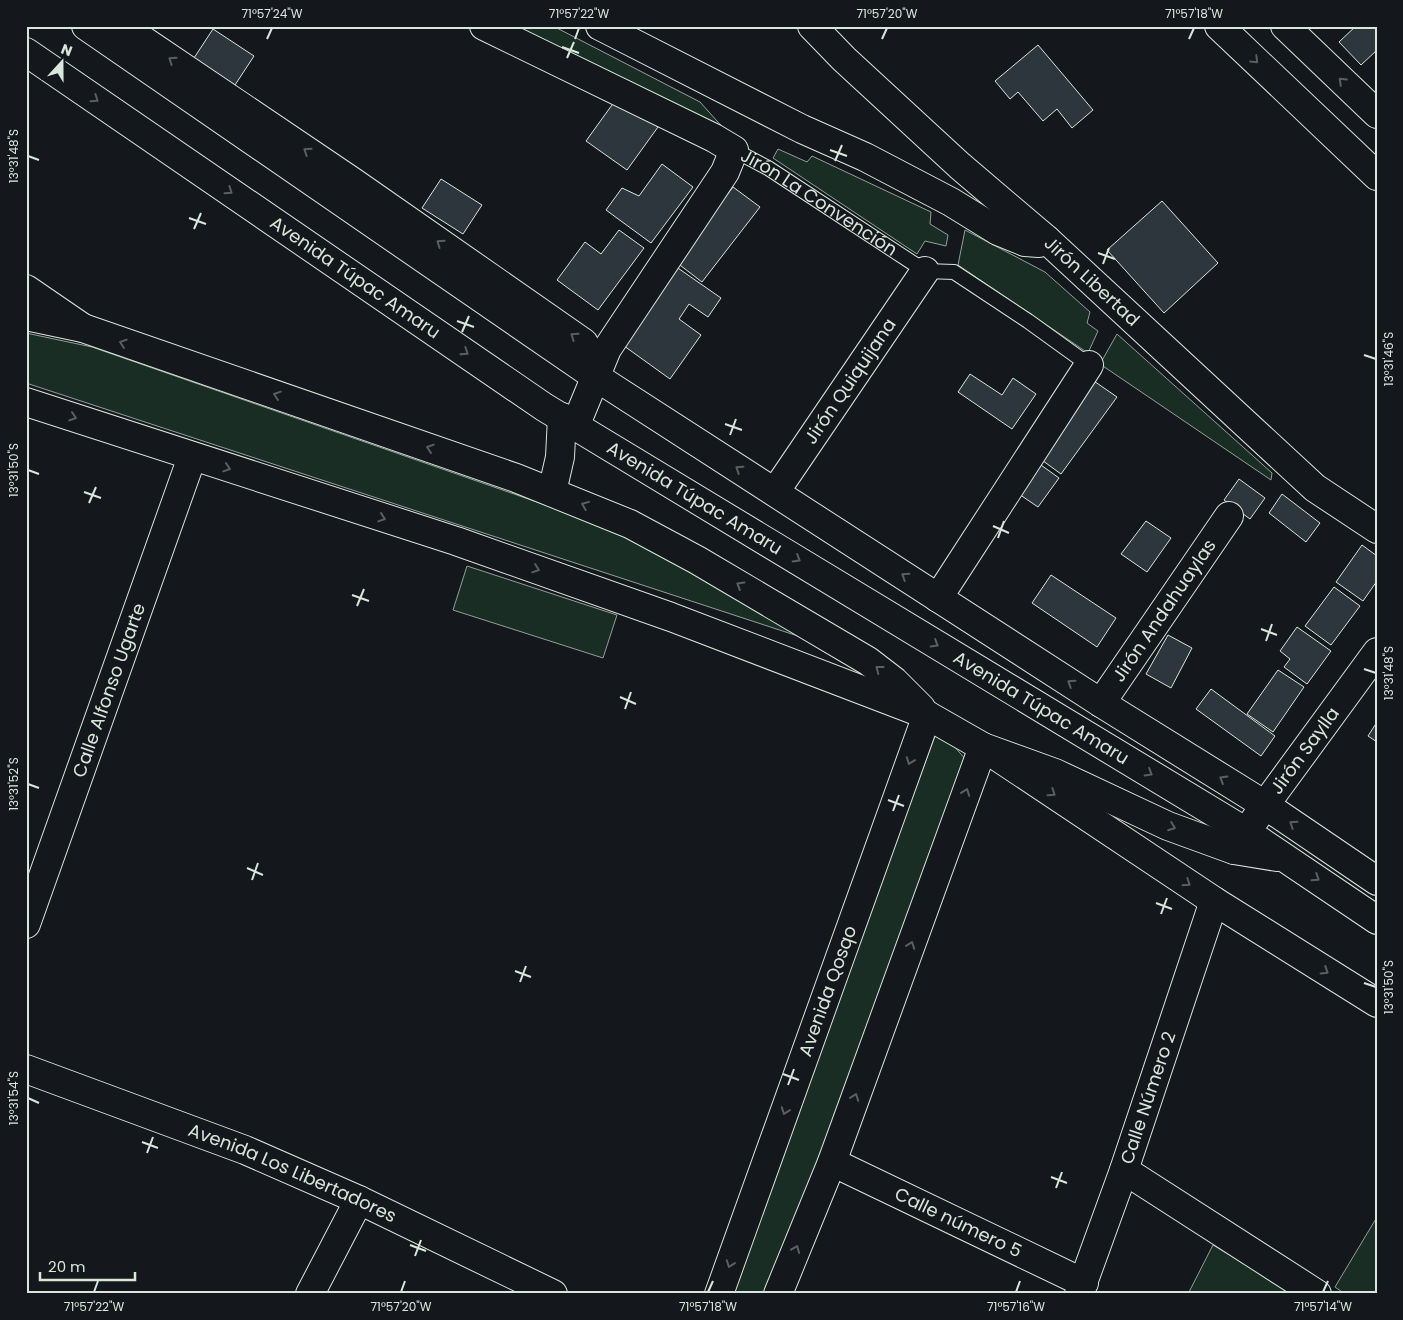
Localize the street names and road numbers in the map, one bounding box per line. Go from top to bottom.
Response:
street label: Jirón La Convención [737,143,902,262]
street label: Avenida Túpac Amaru [265,210,445,344]
street label: Jirón Libertad [1039,231,1145,332]
street label: Jirón Quiquijana [798,313,902,449]
street label: Avenida Túpac Amaru [602,435,787,560]
street label: Jirón Andahuaylas [1106,534,1222,687]
street label: Calle Alfonso Ugarte [66,600,151,781]
street label: Avenida Túpac Amaru [949,645,1134,770]
street label: Jirón Saylla [1264,702,1345,799]
street label: Avenida Qosqo [792,922,862,1060]
street label: Calle Número 2 [1114,1028,1181,1167]
street label: Avenida Los Libertadores [185,1117,401,1228]
street label: Calle número 5 [891,1181,1026,1263]

